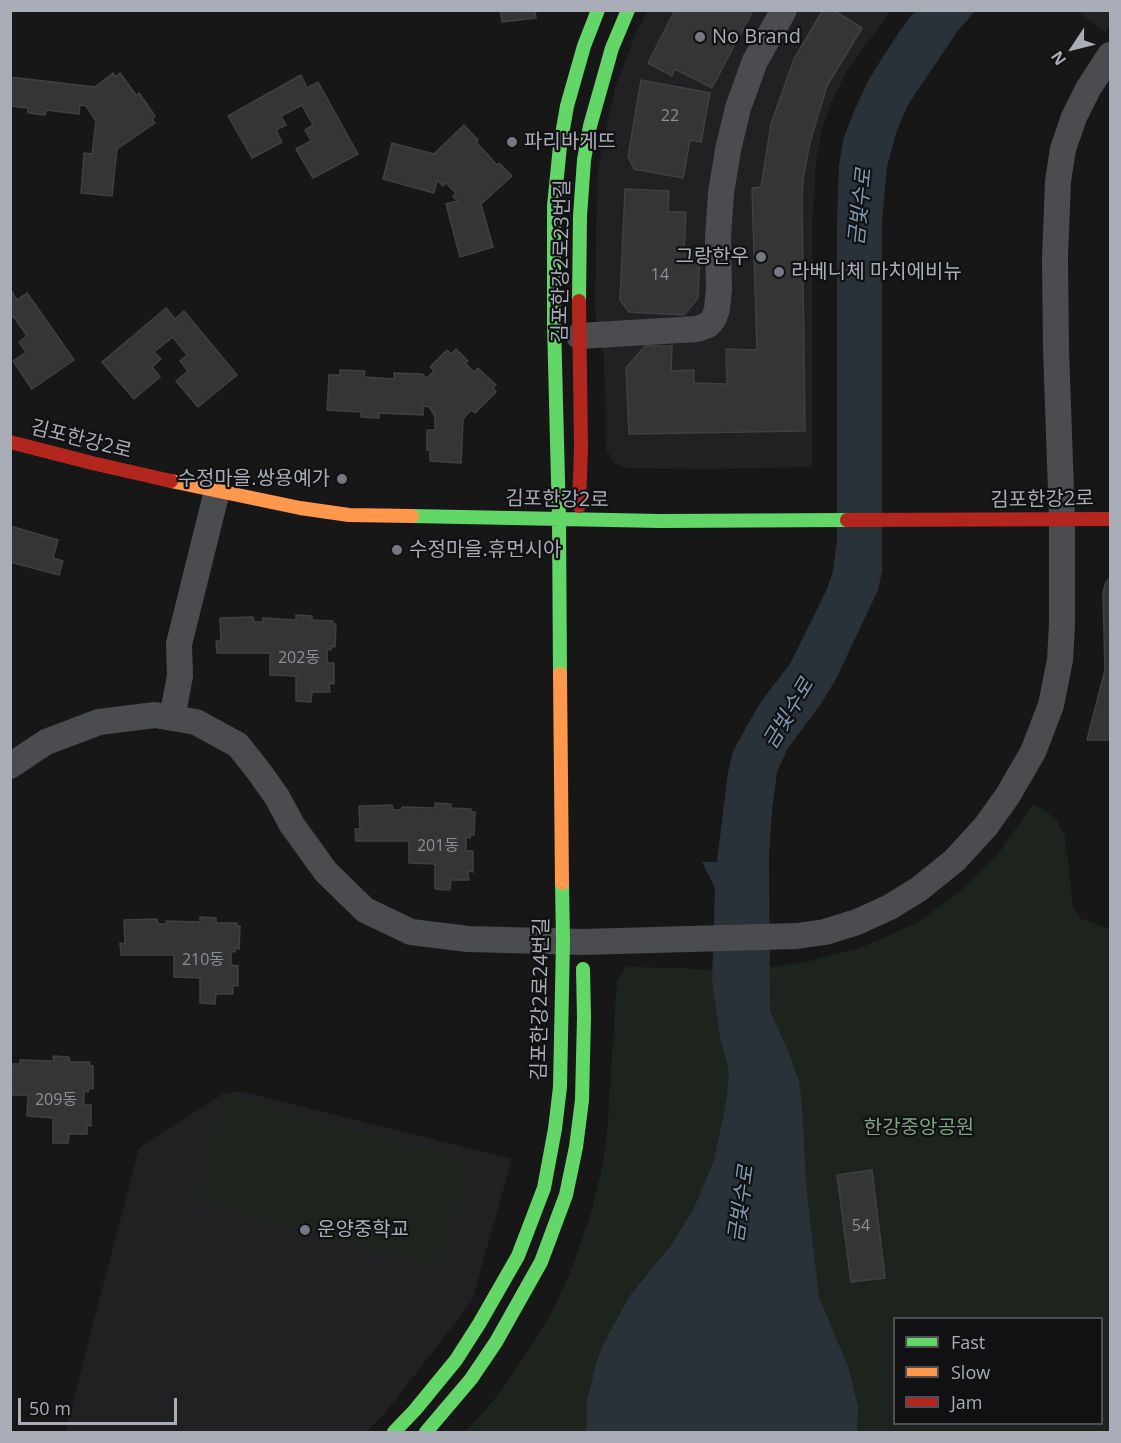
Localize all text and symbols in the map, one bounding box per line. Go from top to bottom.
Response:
north arrow [1043,18,1103,78]
place label: No Brand [712,25,801,49]
marker: No Brand [693,30,707,44]
text: N [1046,47,1071,70]
house number: 22 [661,106,679,126]
place label: 파리바게뜨 [524,130,616,154]
marker: 파리바게뜨 [505,135,519,149]
water label: 금빛수로 [844,167,878,247]
street label: 김포한강2로23번길 [549,179,575,343]
place label: 그랑한우 [675,245,749,269]
marker: 그랑한우 [754,250,768,264]
place label: 라베니체 마치에비뉴 [791,260,962,284]
house number: 14 [651,265,669,285]
marker: 라베니체 마치에비뉴 [772,265,786,279]
street label: 김포한강2로 [28,416,134,464]
place label: 수정마을.쌍용예가 [178,467,330,491]
marker: 수정마을.쌍용예가 [335,472,349,486]
street label: 김포한강2로 [505,487,609,513]
street label: 김포한강2로 [990,487,1094,513]
place label: 수정마을.휴먼시아 [409,538,561,562]
marker: 수정마을.휴먼시아 [390,543,404,557]
house number: 202동 [278,648,320,668]
water label: 금빛수로 [758,674,820,754]
house number: 201동 [417,836,459,856]
street label: 김포한강2로24번길 [528,917,554,1081]
house number: 210동 [182,950,224,970]
house number: 209동 [35,1090,77,1110]
park label: 한강중앙공원 [864,1116,974,1140]
water label: 금빛수로 [724,1164,760,1244]
house number: 54 [852,1216,870,1236]
place label: 운양중학교 [317,1218,409,1242]
marker: 운양중학교 [298,1223,312,1237]
legend [893,1317,1103,1425]
text: Fast [951,1330,985,1354]
text: Slow [951,1360,990,1384]
scale bar [21,1386,180,1424]
text: Jam [951,1390,983,1414]
text: 50 m [29,1396,71,1420]

